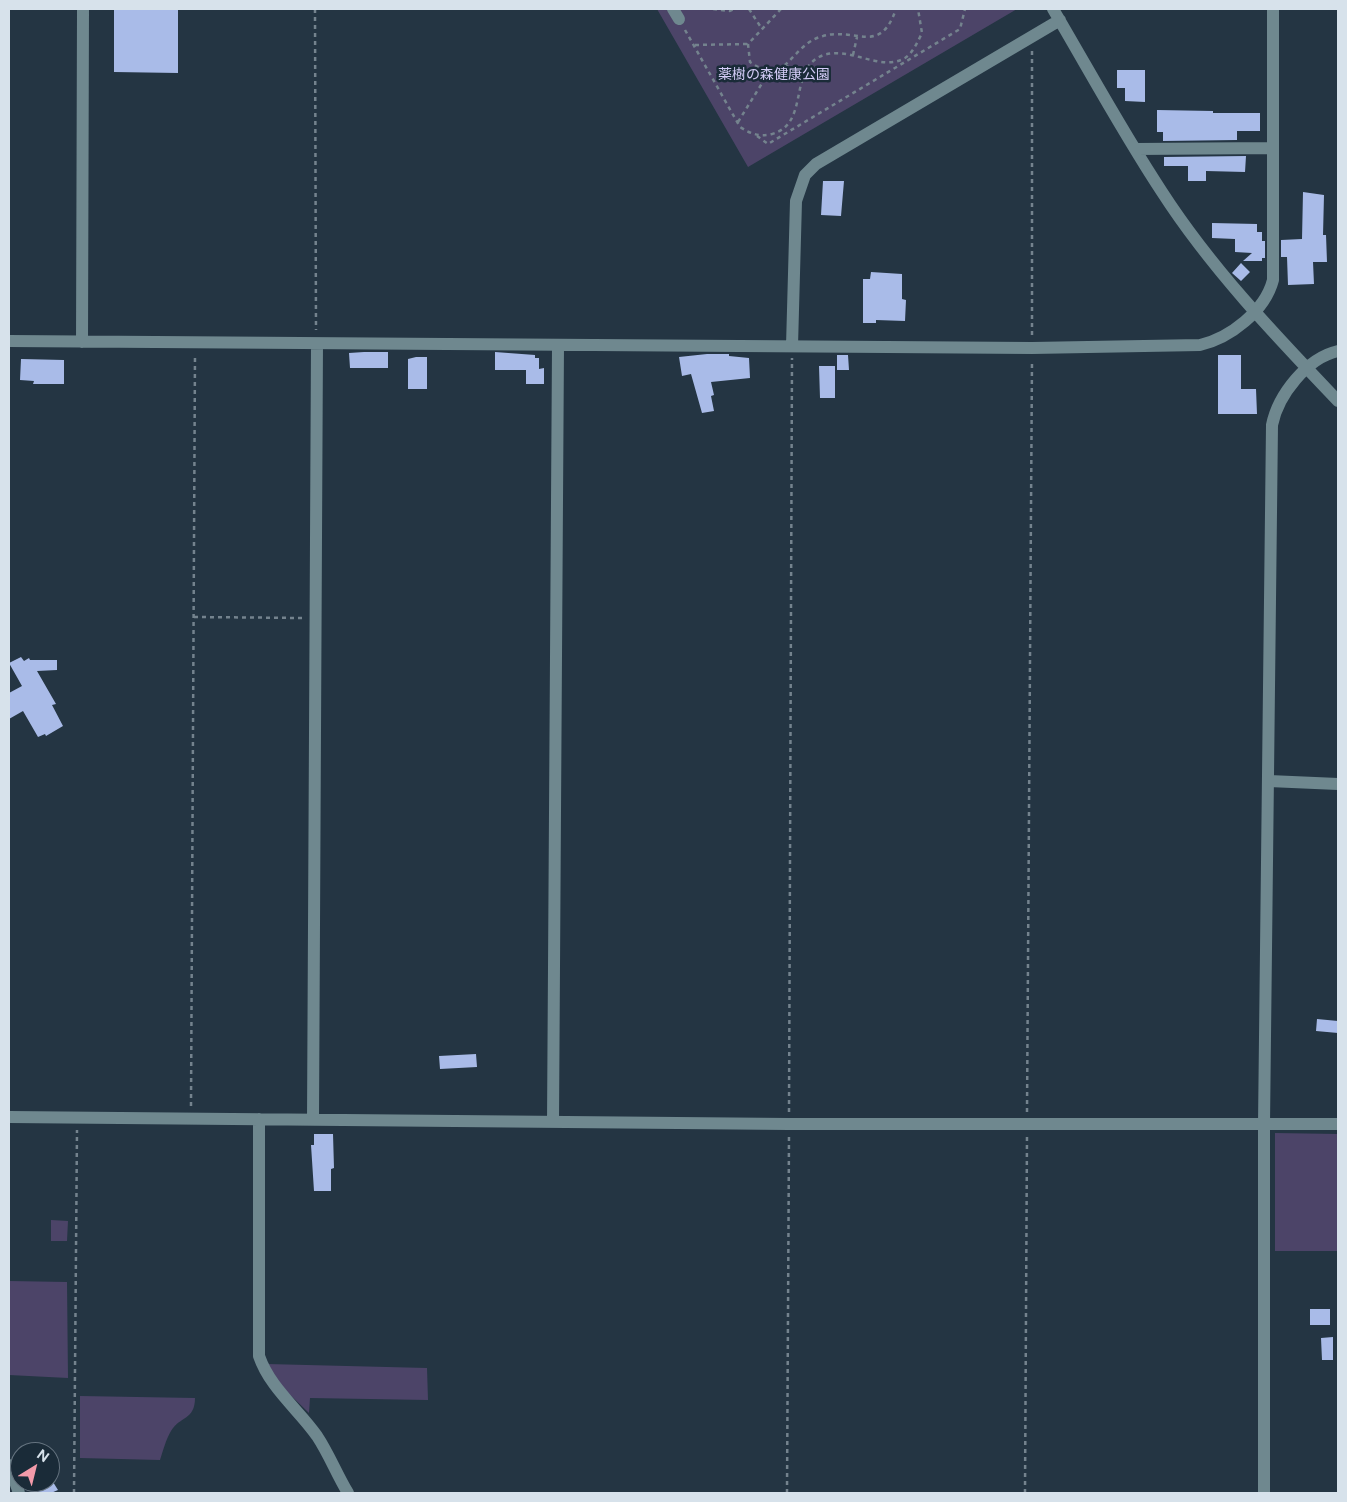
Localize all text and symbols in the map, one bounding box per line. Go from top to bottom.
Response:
park label: 薬樹の森健康公園 [718,67,830,83]
north arrow [10,1442,60,1492]
text: N [34,1446,52,1465]

